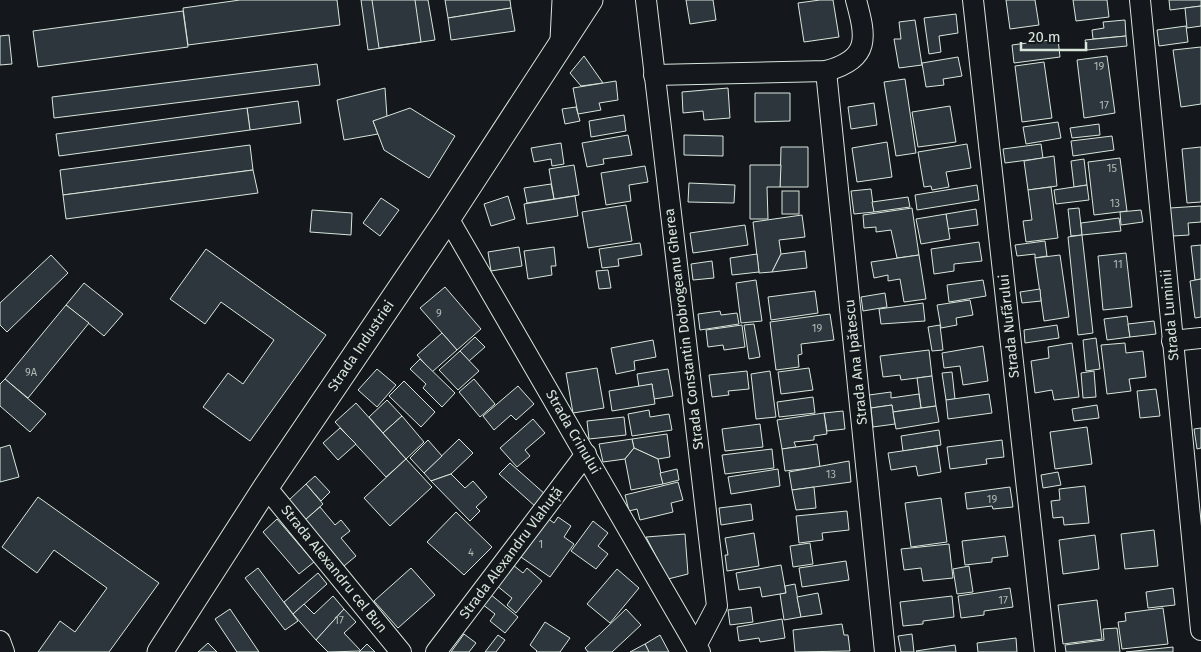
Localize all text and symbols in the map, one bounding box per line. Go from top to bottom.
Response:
scale bar [1021,20,1086,52]
text: 20 m [1028,28,1061,46]
house number: 19 [1094,60,1104,73]
house number: 17 [1099,99,1109,112]
house number: 15 [1107,162,1118,175]
house number: 13 [1110,197,1120,210]
street label: Strada Constantin Dobrogeanu Gherea [661,208,707,450]
house number: 11 [1113,258,1123,271]
street label: Strada Luminii [1158,268,1182,362]
street label: Strada Nufărului [995,273,1023,379]
street label: Strada Industriei [324,297,398,395]
street label: Strada Ana Ipătescu [841,298,871,426]
house number: 9 [436,307,442,320]
house number: 19 [812,322,822,335]
house number: 9A [25,366,38,379]
street label: Strada Crinului [542,387,604,477]
house number: 13 [826,468,836,481]
street label: Strada Alexandru Vlahuță [456,484,567,623]
house number: 19 [987,493,997,506]
street label: Strada Alexandru cel Bun [277,502,391,636]
house number: 1 [539,538,543,551]
house number: 4 [468,546,474,559]
house number: 17 [998,594,1008,607]
house number: 17 [334,614,344,627]

